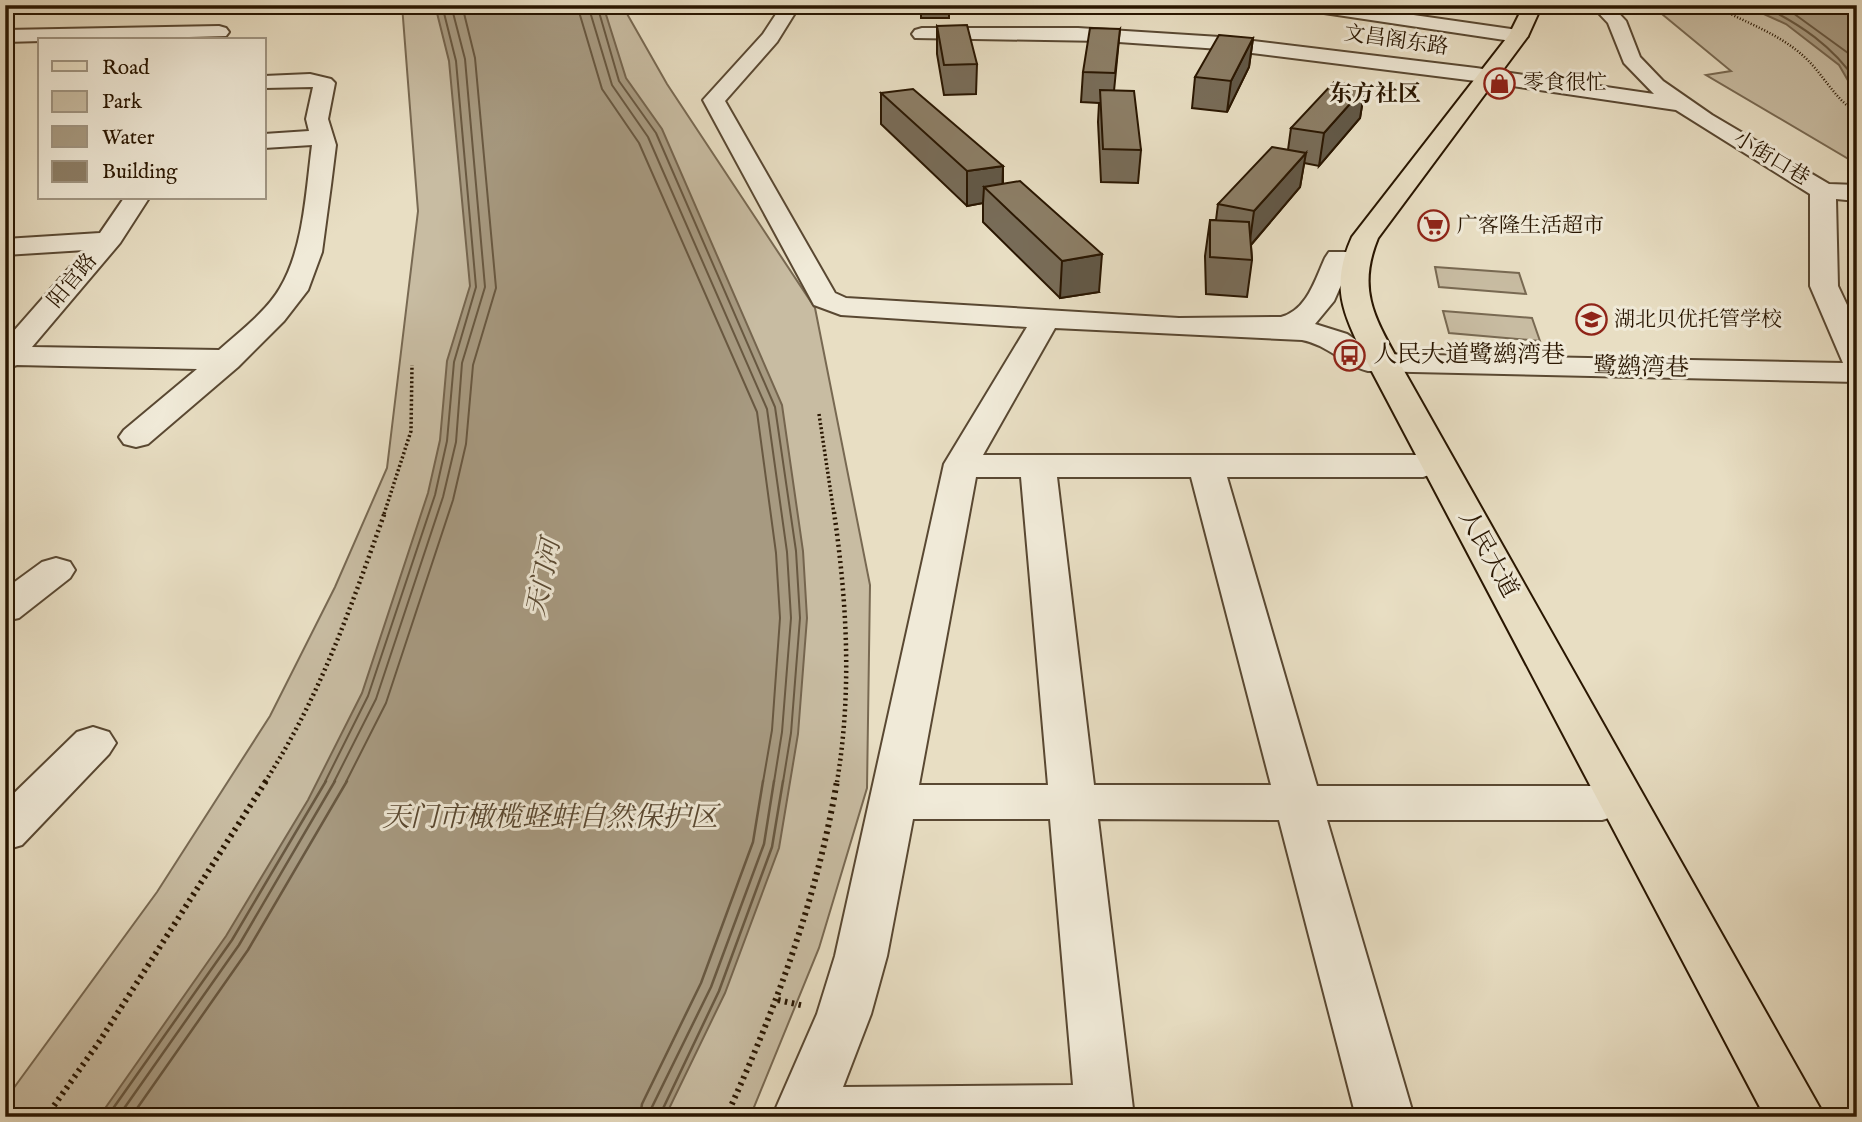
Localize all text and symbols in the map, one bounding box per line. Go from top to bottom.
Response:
street label: 文昌阁东路 [1342,20,1450,62]
legend [38,38,266,200]
text: Road [102,55,150,82]
shop icon: 零食很忙 [1483,66,1517,100]
place label: 零食很忙 [1523,70,1607,97]
district label: 东方社区 [1329,80,1421,109]
text: Park [102,89,143,116]
text: Water [102,125,155,152]
street label: 小街口巷 [1728,126,1814,192]
text: Building [102,159,178,186]
supermarket icon: 广客隆生活超市 [1417,209,1451,243]
place label: 广客隆生活超市 [1457,213,1604,240]
street label: 阳官路 [42,248,104,314]
school or university icon: 湖北贝优托管学校 [1574,303,1608,337]
place label: 湖北贝优托管学校 [1614,307,1782,334]
bus stop icon: 人民大道鹭鹚湾巷 [1333,338,1367,372]
place label: 人民大道鹭鹚湾巷 [1373,340,1565,371]
street label: 鹭鹚湾巷 [1593,352,1689,384]
street label: 人民大道 [1451,505,1525,603]
water label: 天门河 [520,533,569,620]
park label: 天门市橄榄蛏蚌自然保护区 [382,801,721,836]

